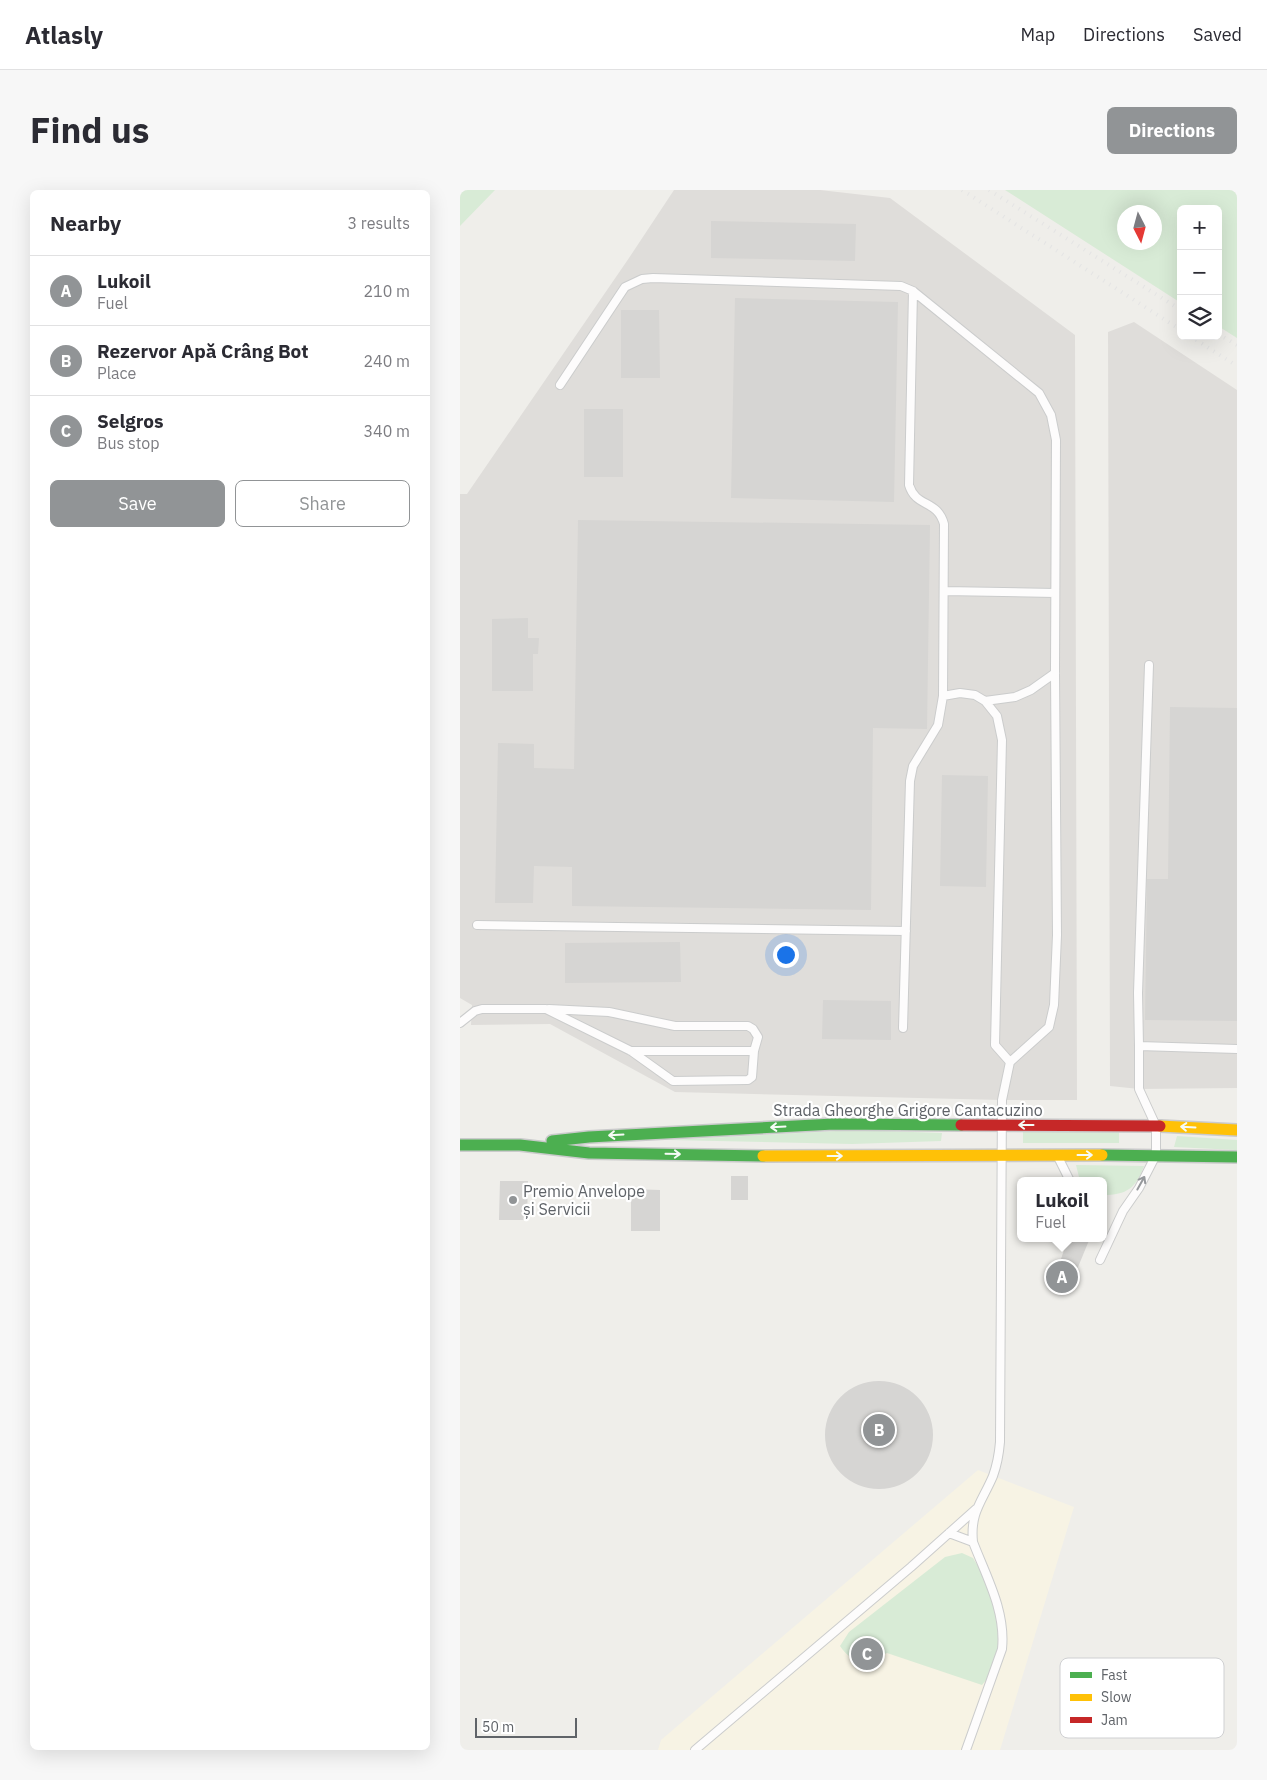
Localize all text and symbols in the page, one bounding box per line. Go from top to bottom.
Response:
text: Atlasly [25,19,103,51]
text: Map [1020,23,1055,46]
text: Directions [1083,23,1165,46]
text: Saved [1193,23,1242,46]
text: Find us [30,107,149,153]
button: Directions [1107,107,1237,154]
north arrow [1117,205,1162,250]
map controls [1177,205,1222,340]
button: + [1177,205,1222,250]
text: Nearby [50,209,121,237]
text: 3 results [347,213,410,233]
button: − [1177,250,1222,295]
text: Lukoil [97,269,151,293]
text: A [61,281,71,301]
text: 210 m [363,281,410,301]
text: Fuel [97,293,128,313]
button: layers [1177,295,1222,340]
text: Rezervor Apă Crâng Bot [97,339,308,363]
text: B [61,351,71,371]
text: 240 m [363,351,410,371]
text: Place [97,363,136,383]
text: Selgros [97,409,164,433]
text: C [61,421,71,441]
text: 340 m [363,421,410,441]
text: Bus stop [97,433,160,453]
button: Save [50,480,225,527]
button: Share [235,480,410,527]
your location [773,942,799,968]
street label: Strada Gheorghe Grigore Cantacuzino [773,1100,1043,1120]
one-way arrow [1018,1120,1034,1130]
one-way arrow [770,1122,786,1131]
one-way arrow [1181,1122,1197,1131]
one-way arrow [608,1131,624,1140]
one-way arrow [664,1149,681,1159]
one-way arrow [1077,1150,1093,1160]
one-way arrow [827,1151,843,1161]
popup [1017,1177,1107,1242]
one-way arrow [1136,1177,1146,1191]
place label: Premio Anvelope și Servicii [523,1181,645,1219]
text: Lukoil [1035,1188,1089,1212]
marker: Premio Anvelope și Servicii [507,1194,519,1206]
text: Fuel [1035,1212,1066,1232]
pin: A [1046,1258,1078,1296]
pin: B [863,1411,895,1449]
pin: C [851,1635,883,1673]
legend [1060,1658,1224,1738]
text: Fast [1101,1666,1127,1684]
text: Slow [1101,1688,1132,1706]
text: Jam [1101,1711,1128,1729]
scale bar [475,1715,578,1738]
text: 50 m [482,1718,514,1736]

